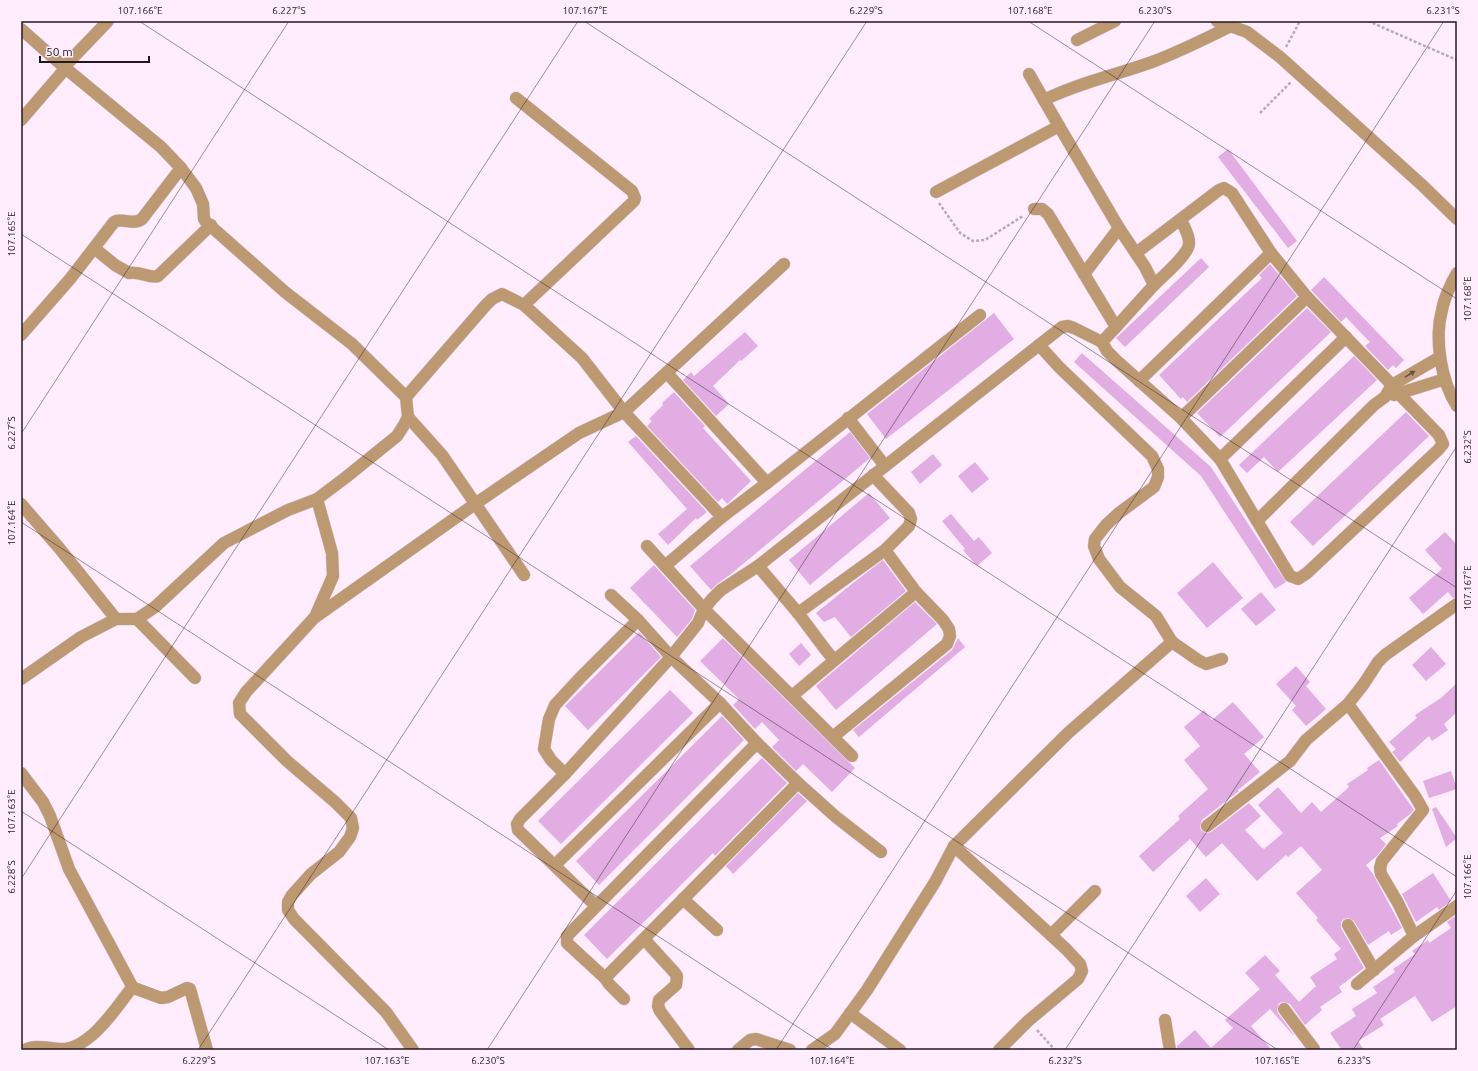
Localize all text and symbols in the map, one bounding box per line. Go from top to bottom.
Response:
text: 107.166°E [117,5,163,16]
text: 6.227°S [272,5,306,16]
text: 107.167°E [562,5,608,16]
text: 6.229°S [849,5,883,16]
text: 107.168°E [1007,5,1053,16]
text: 6.230°S [1138,5,1172,16]
text: 6.231°S [1426,5,1460,16]
scale bar [40,38,149,64]
text: 50 m [46,45,73,58]
text: 107.165°E [6,211,17,257]
text: 107.168°E [1462,276,1473,322]
one-way arrow [1405,370,1415,378]
text: 6.227°S [6,416,17,450]
text: 6.232°S [1462,430,1473,464]
text: 107.164°E [6,500,17,546]
text: 107.167°E [1462,565,1473,611]
text: 107.163°E [6,789,17,835]
text: 107.166°E [1462,854,1473,900]
text: 6.228°S [6,860,17,894]
text: 6.229°S [182,1055,216,1066]
text: 107.163°E [364,1055,410,1066]
text: 6.230°S [471,1055,505,1066]
text: 107.164°E [809,1055,855,1066]
text: 6.232°S [1048,1055,1082,1066]
text: 107.165°E [1254,1055,1300,1066]
text: 6.233°S [1337,1055,1371,1066]

